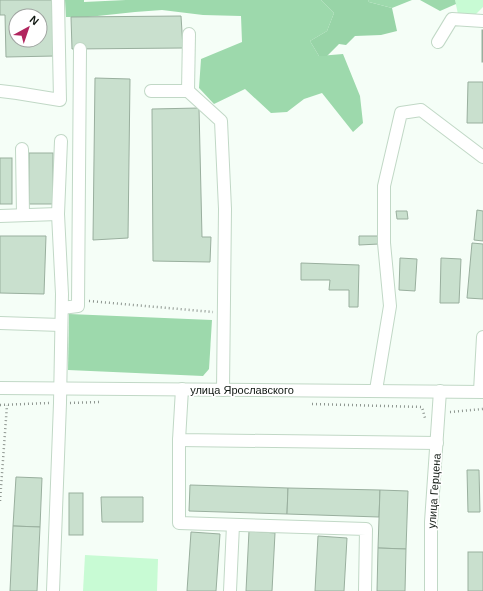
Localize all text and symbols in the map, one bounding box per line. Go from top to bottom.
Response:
north arrow [8,8,48,48]
text: N [28,13,41,28]
street label: улица Ярославского [190,384,294,396]
street label: улица Герцена [425,452,443,529]

